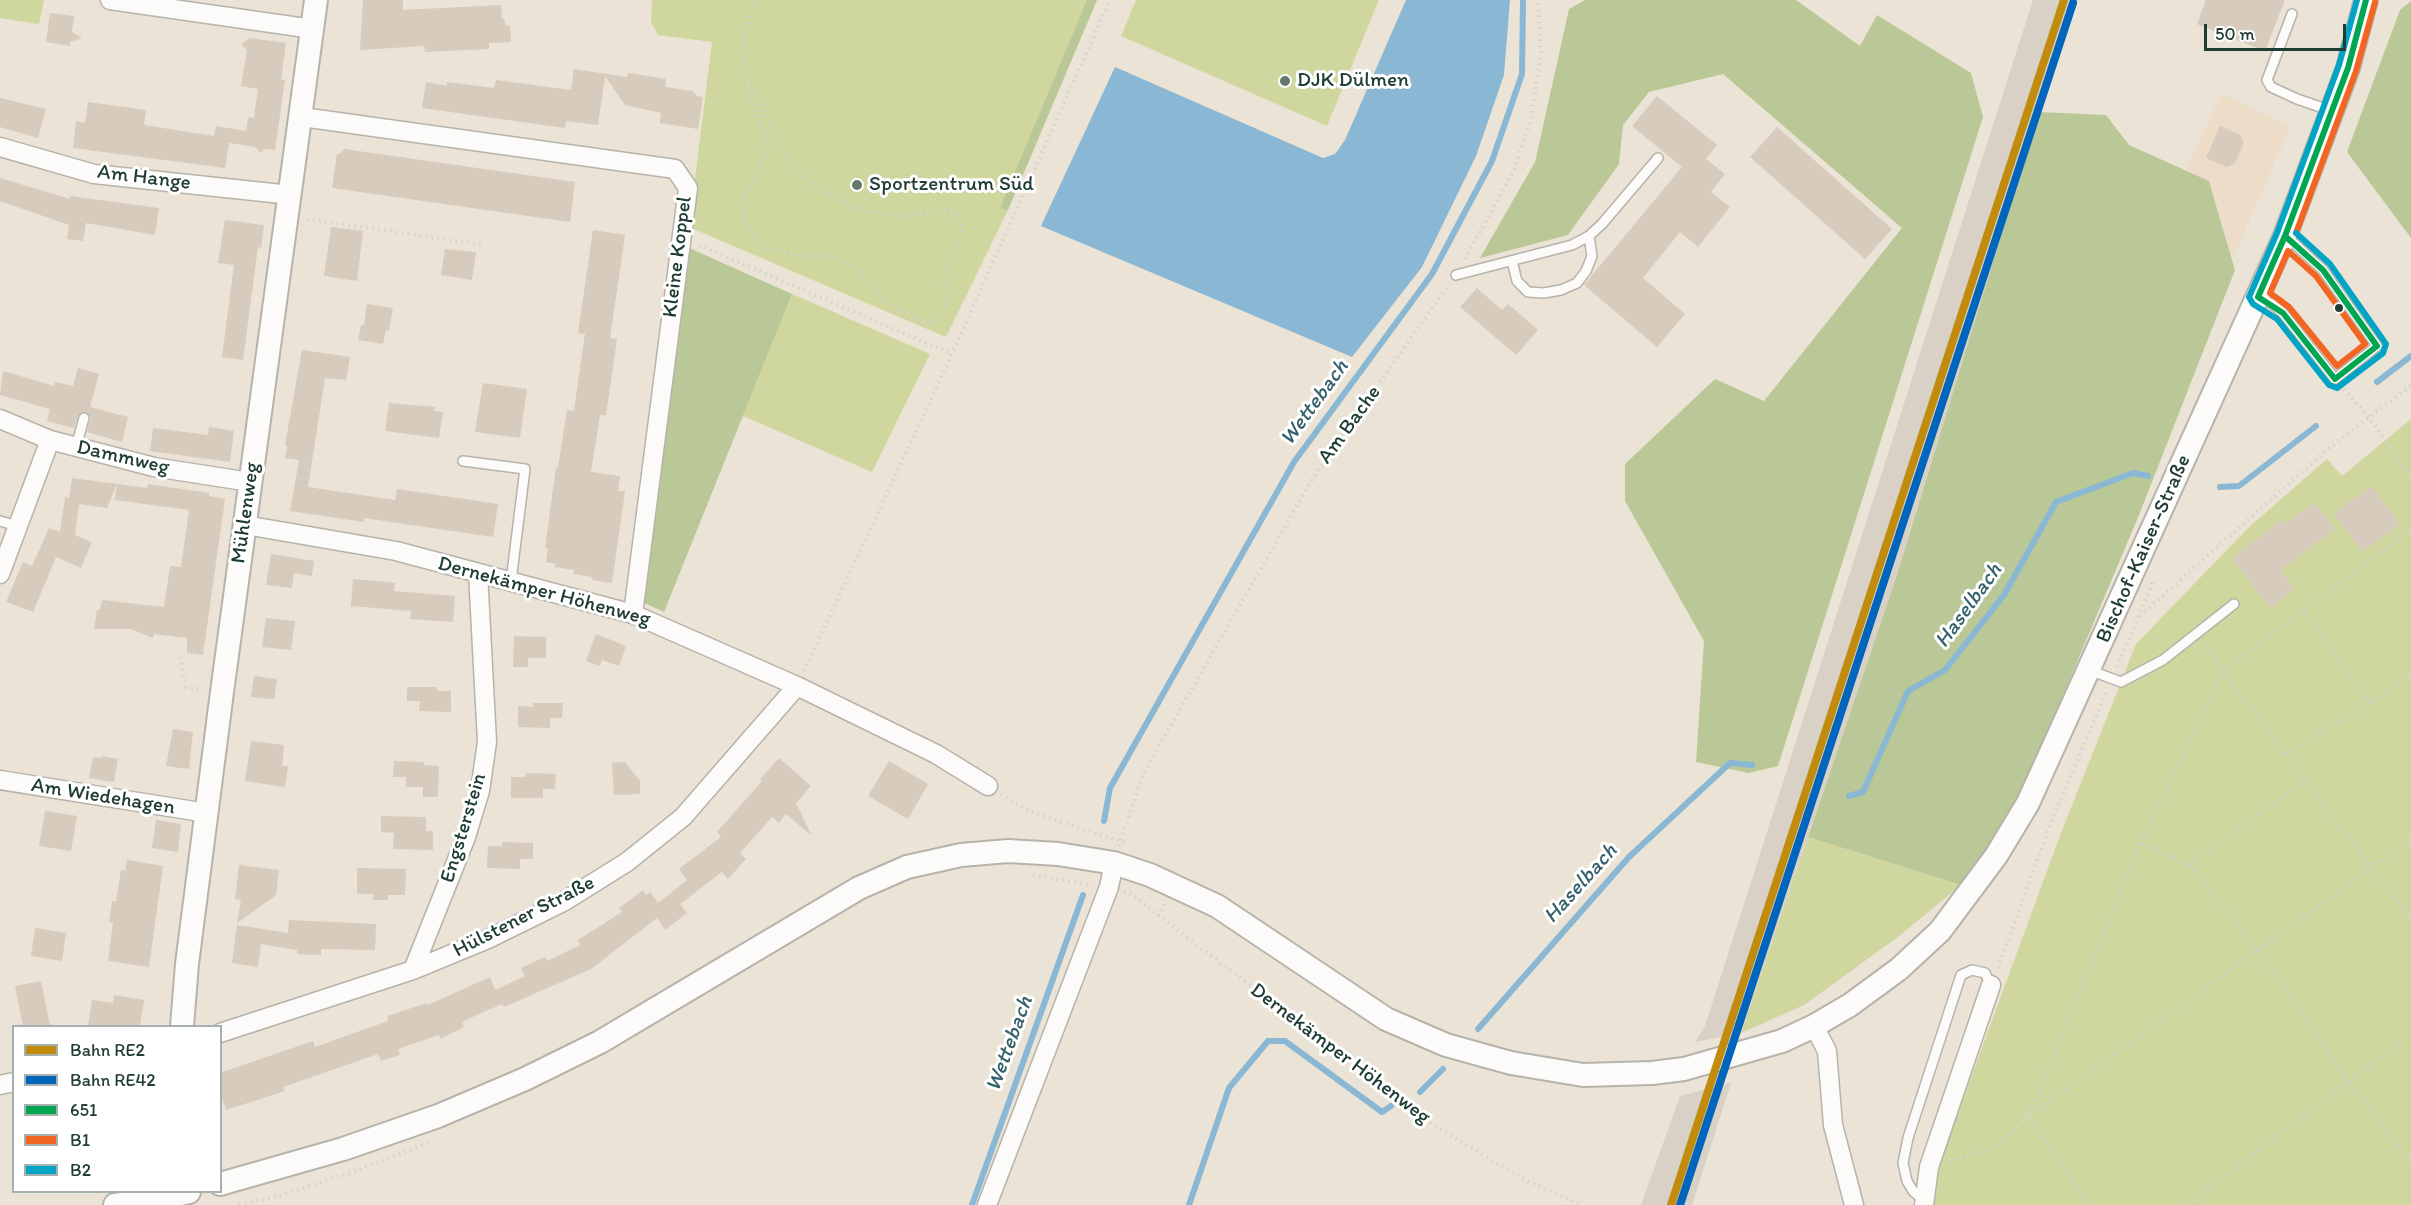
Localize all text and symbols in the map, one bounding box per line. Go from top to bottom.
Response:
scale bar [2207,12,2350,50]
text: 50 m [2215,23,2255,45]
place label: DJK Dülmen [1297,68,1409,94]
marker: DJK Dülmen [1278,74,1292,88]
street label: Am Hange [96,160,192,196]
place label: Sportzentrum Süd [869,172,1034,198]
marker: Sportzentrum Süd [850,178,864,192]
street label: Kleine Koppel [658,195,698,319]
unlabelled marker [2333,302,2345,314]
water label: Wettebach [1275,355,1355,451]
street label: Am Bache [1313,381,1387,469]
street label: Dammweg [74,435,172,481]
street label: Bischof-Kaiser-Straße [2091,451,2197,647]
street label: Mühlenweg [226,461,266,565]
street label: Dernekämper Höhenweg [435,551,653,633]
water label: Haselbach [1930,559,2008,653]
street label: Engsterstein [435,770,493,886]
street label: Am Wiedehagen [29,773,177,821]
water label: Haselbach [1539,839,1623,929]
street label: Hülstener Straße [449,871,599,963]
street label: Dernekämper Höhenweg [1245,978,1435,1130]
water label: Wettebach [981,993,1039,1095]
legend [12,1025,222,1193]
text: Bahn RE2 [70,1039,145,1061]
text: Bahn RE42 [70,1069,156,1091]
text: 651 [70,1099,97,1121]
text: B1 [70,1129,90,1151]
text: B2 [70,1159,91,1181]

